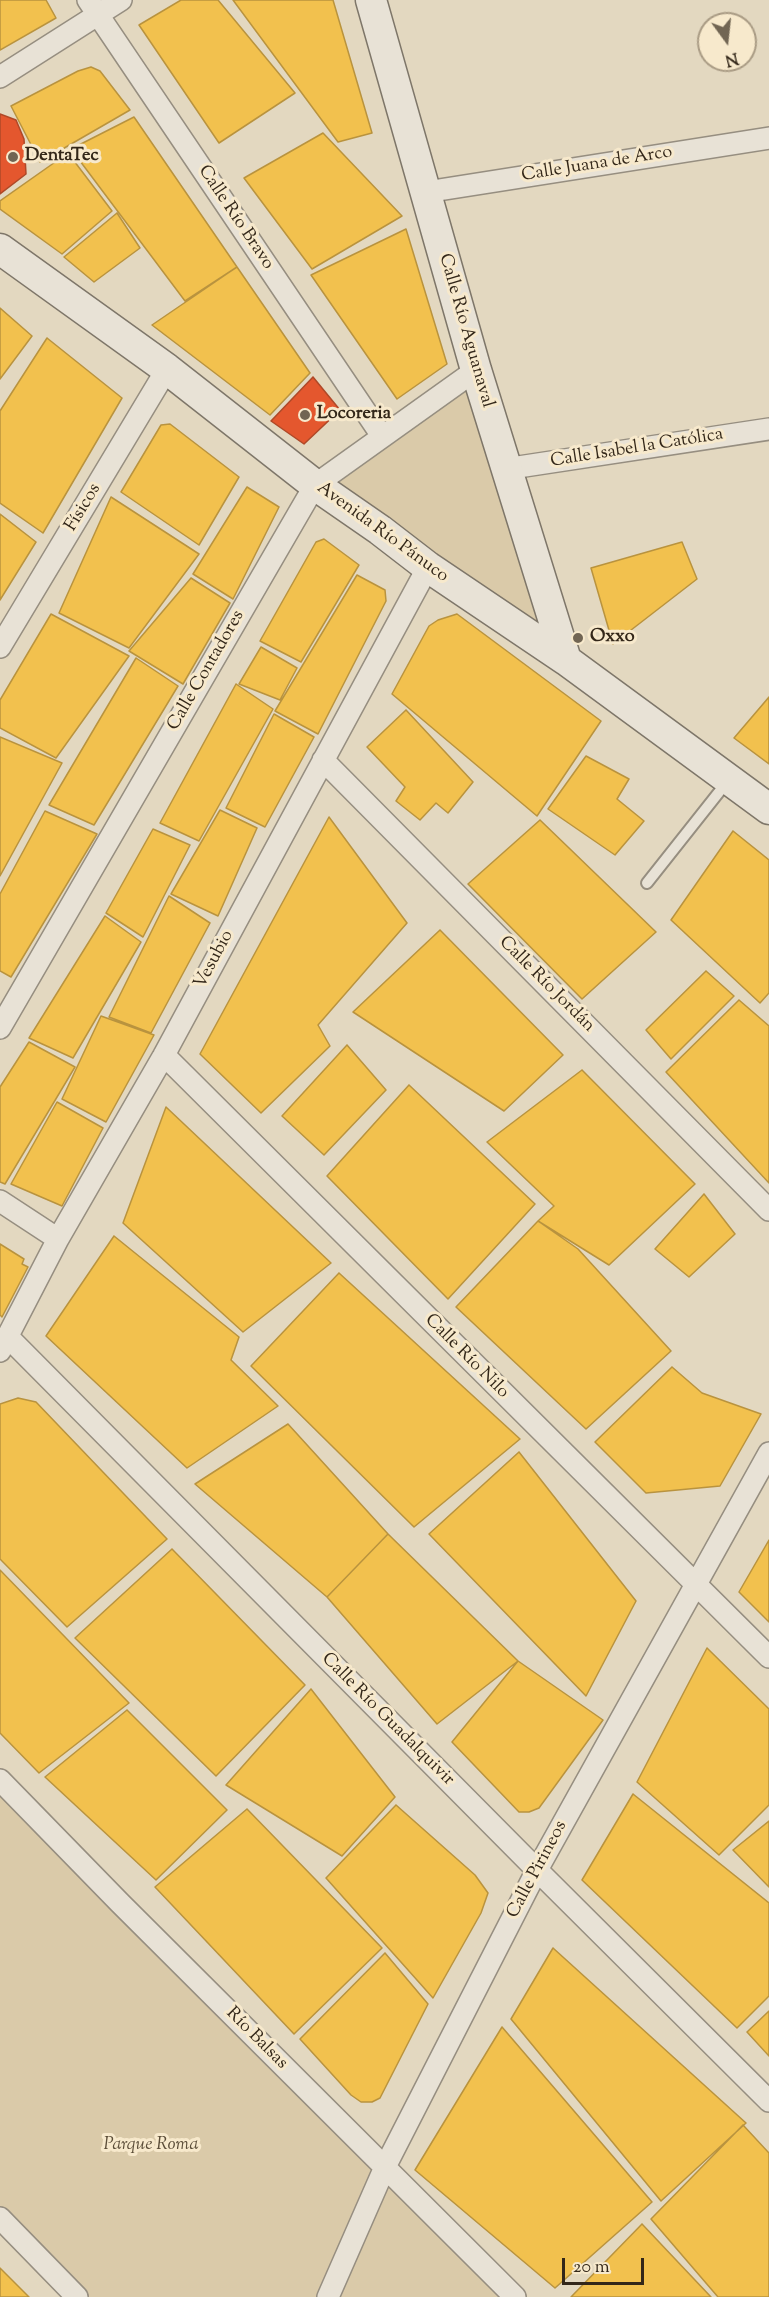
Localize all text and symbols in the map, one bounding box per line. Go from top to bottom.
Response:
north arrow [697,12,757,72]
text: N [722,45,740,71]
street label: Calle Juana de Arco [520,142,674,188]
place label: DentaTec [25,146,99,168]
marker: DentaTec [6,150,20,164]
street label: Calle Río Bravo [192,162,278,274]
street label: Calle Río Aguanaval [433,251,497,411]
place label: Locoreria [317,404,391,426]
marker: Locoreria [298,408,312,422]
street label: Calle Isabel la Católica [549,425,725,473]
street label: Avenida Río Pánuco [312,478,452,588]
street label: Físicos [61,480,107,536]
street label: Calle Contadores [164,607,250,735]
place label: Oxxo [590,627,635,649]
marker: Oxxo [571,631,585,645]
street label: Vesubio [191,927,239,993]
street label: Calle Río Jordán [493,932,599,1038]
street label: Calle Río Nilo [419,1310,513,1404]
street label: Calle Río Guadalquivir [316,1649,458,1791]
street label: Calle Pirineos [503,1818,573,1922]
street label: Río Balsas [221,2004,291,2074]
park label: Parque Roma [103,2135,199,2157]
scale bar [565,2246,648,2284]
text: 20 m [573,2255,610,2281]

